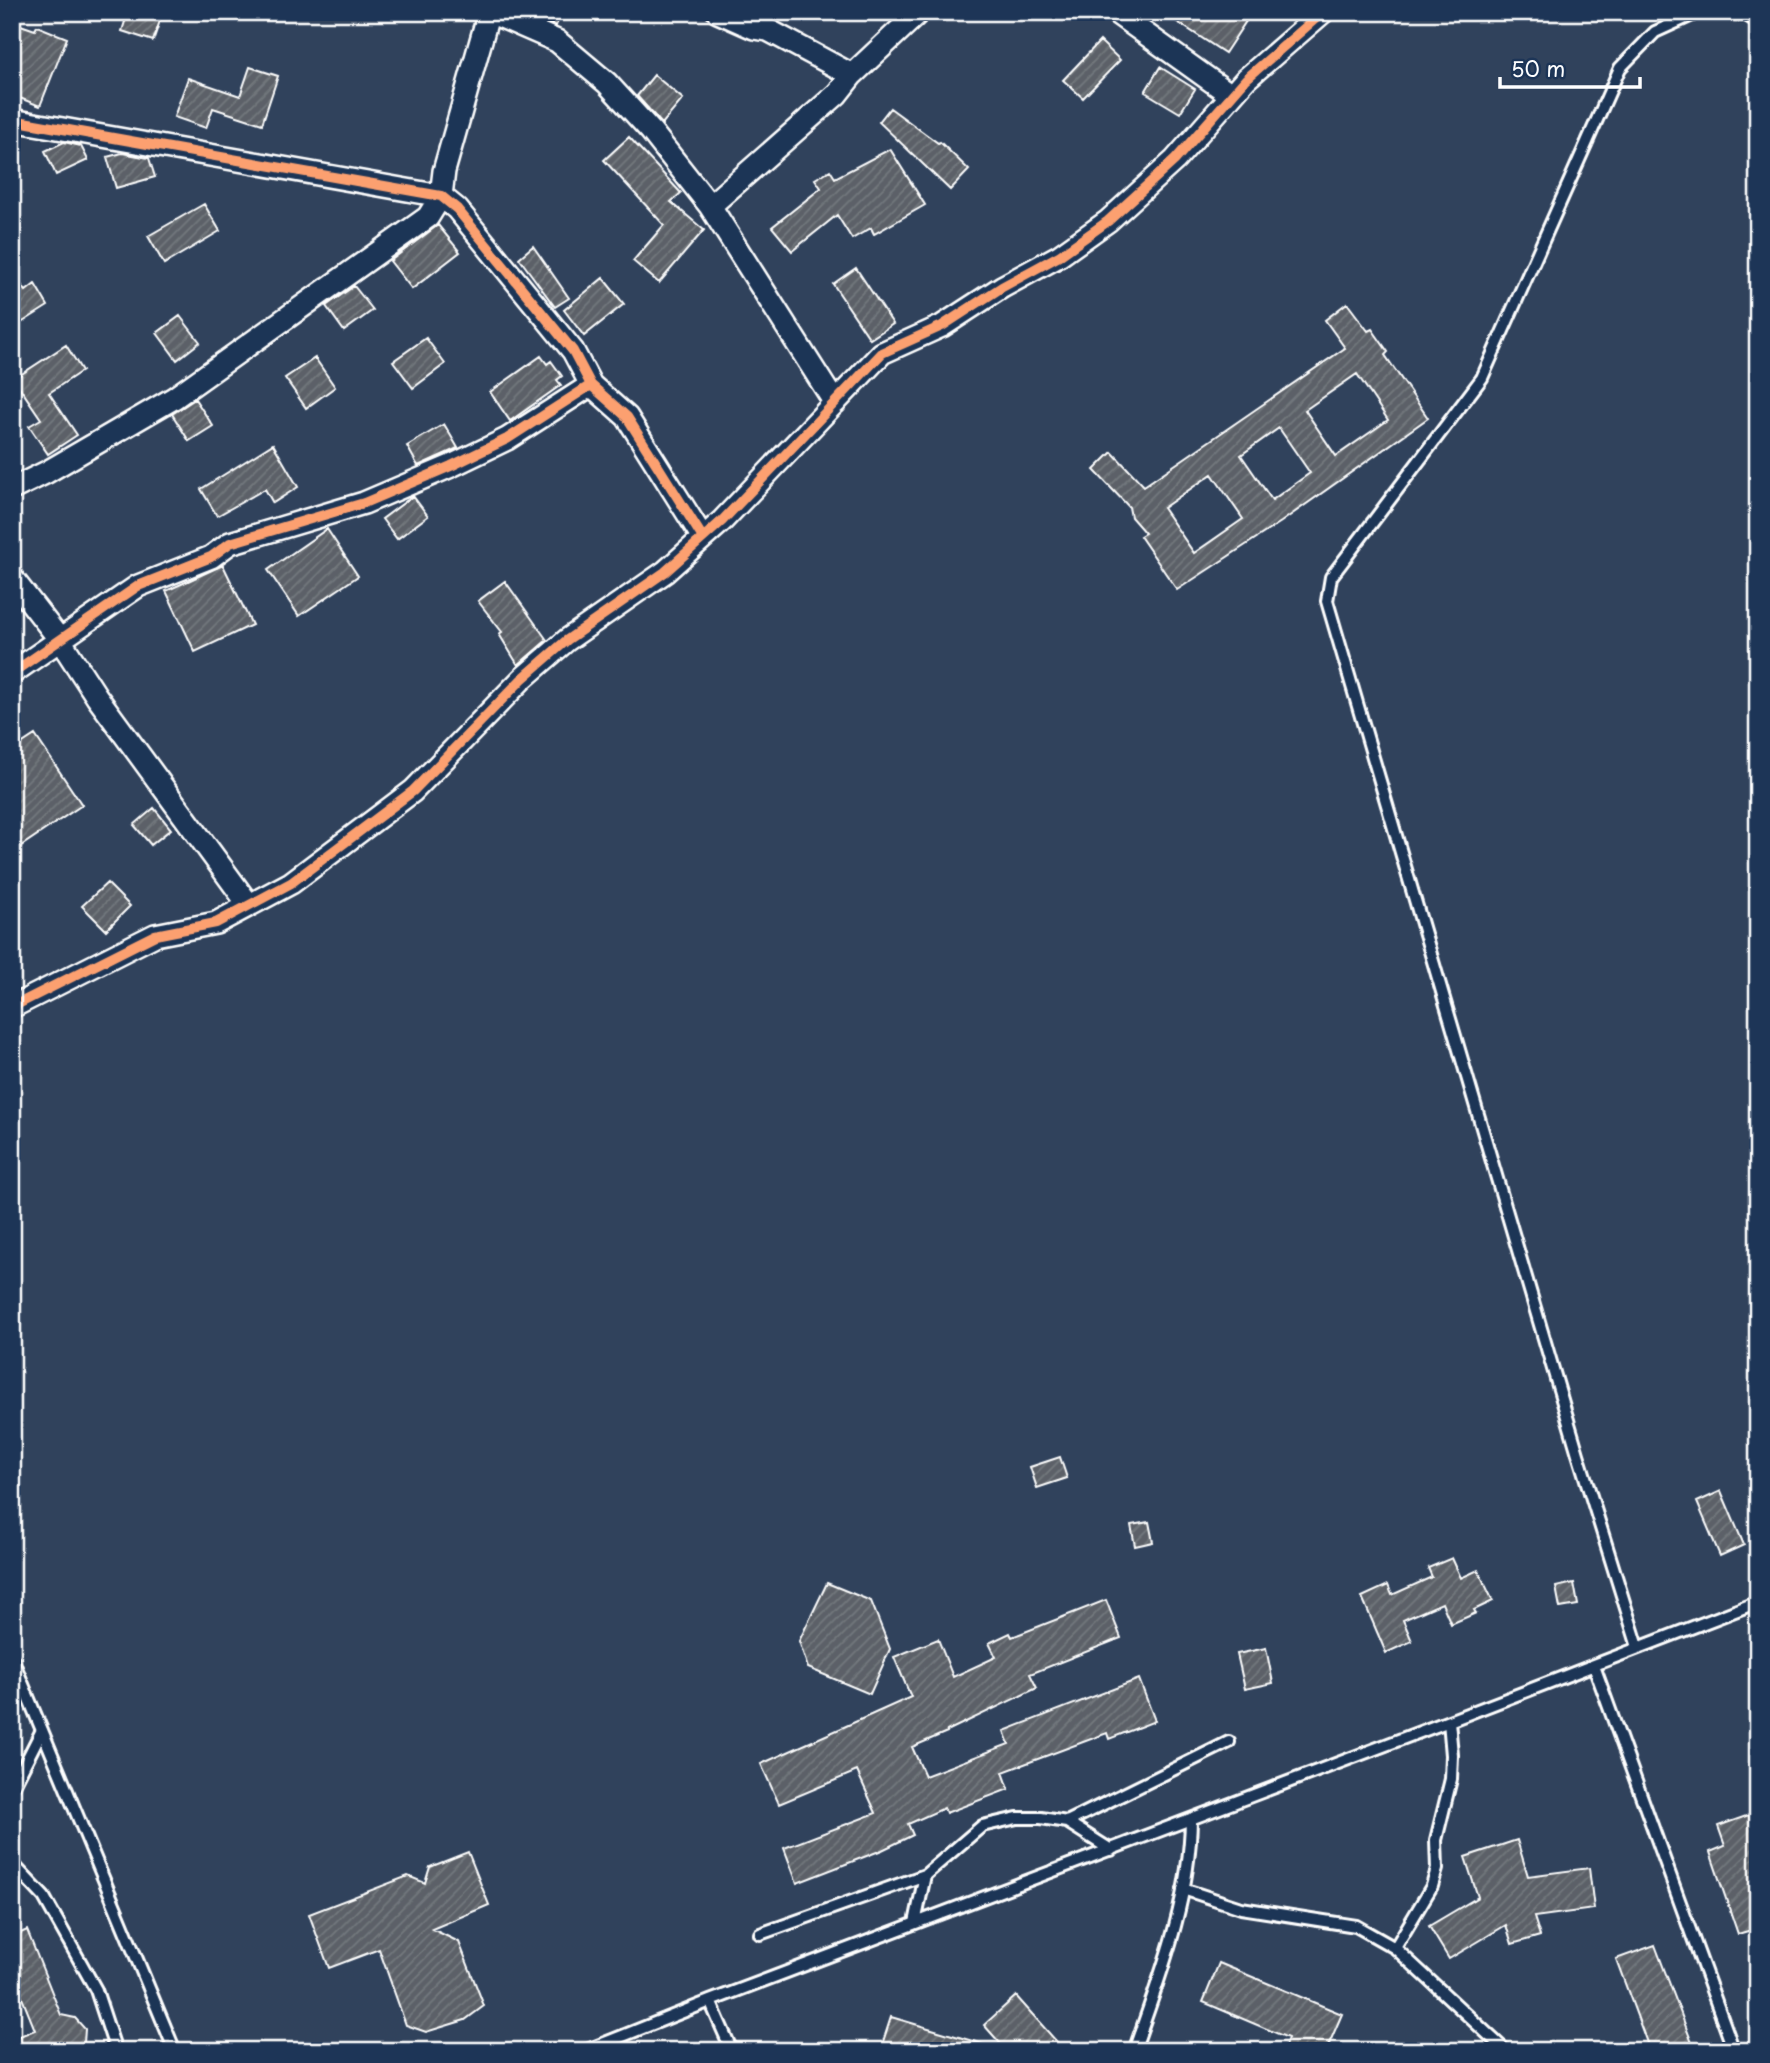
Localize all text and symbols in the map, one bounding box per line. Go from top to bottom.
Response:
scale bar [1500,46,1640,90]
text: 50 m [1511,52,1565,84]

